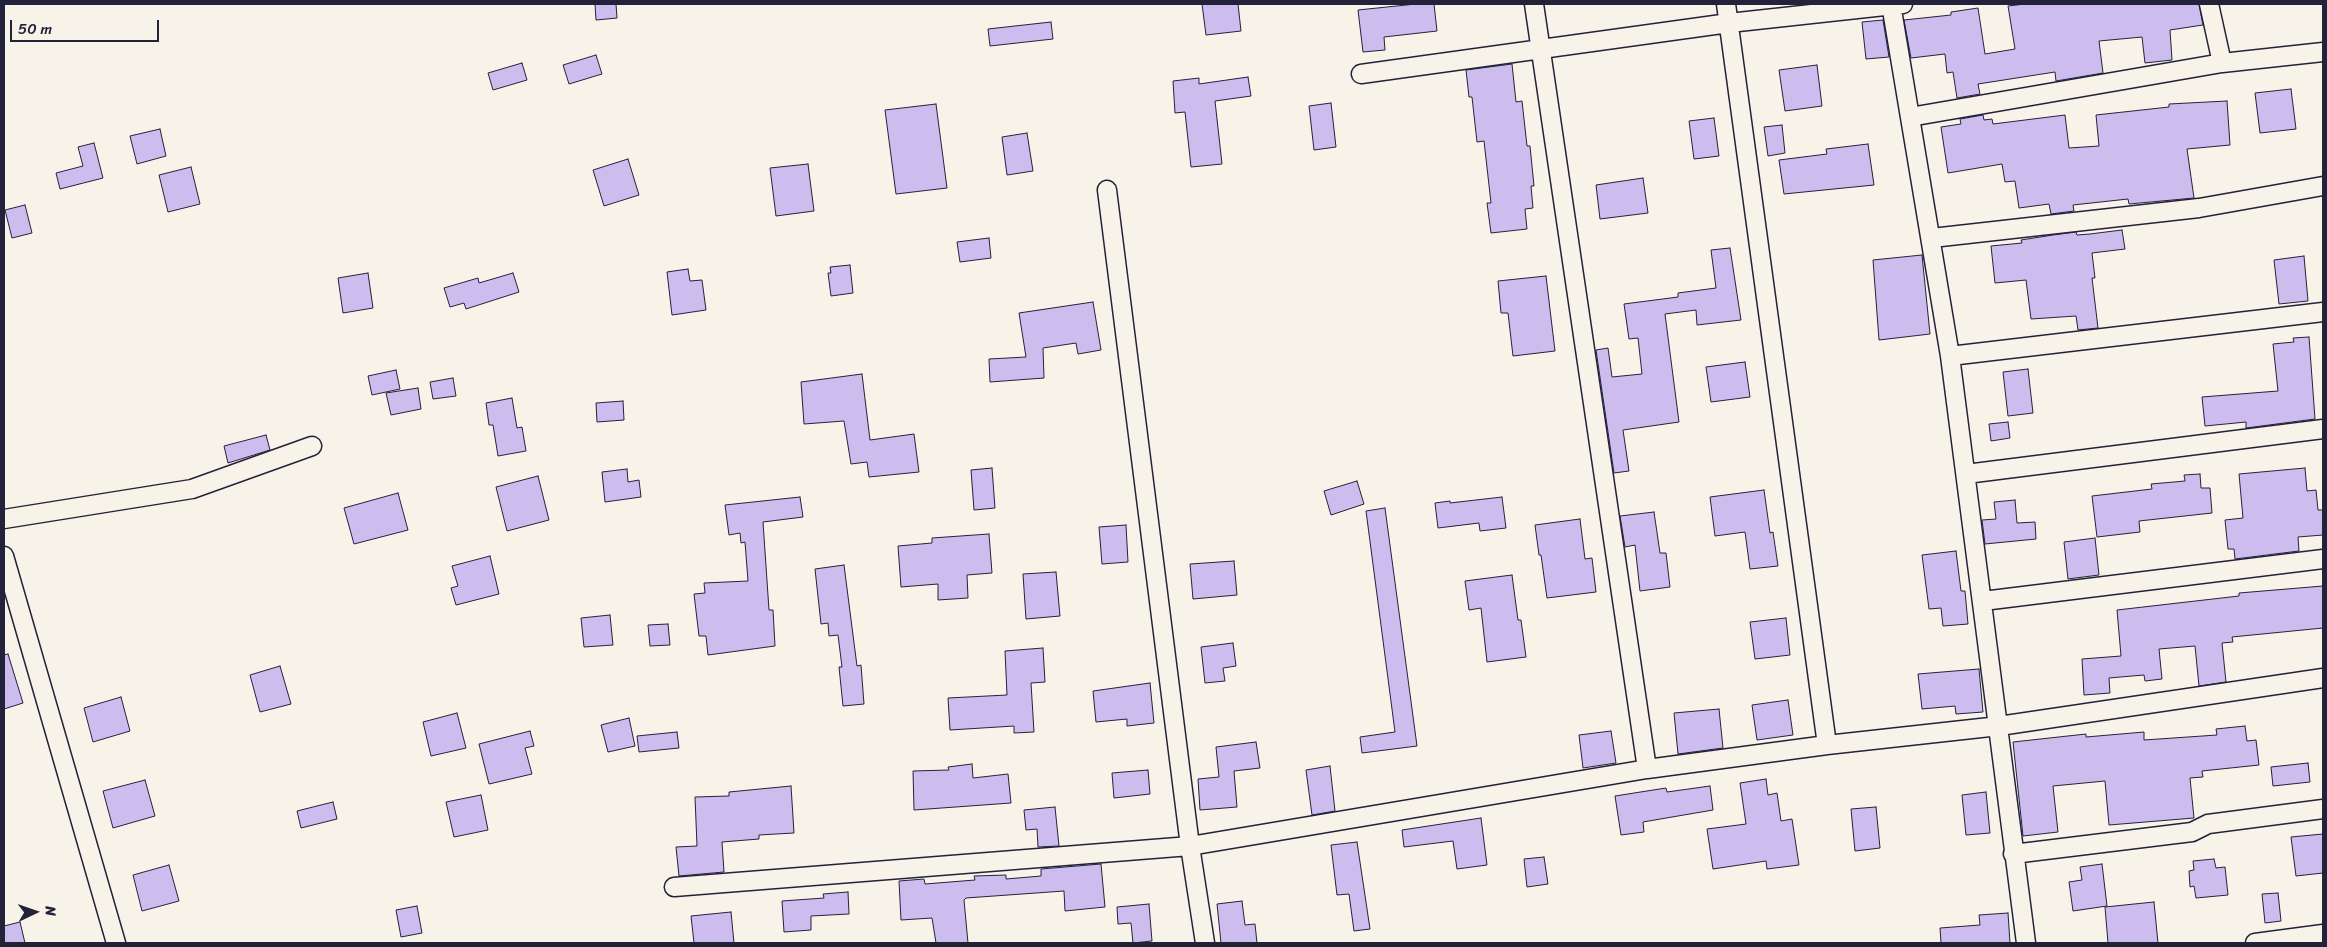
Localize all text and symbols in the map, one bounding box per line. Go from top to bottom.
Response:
scale bar [12,10,161,42]
text: 50 m [18,16,52,42]
north arrow [10,887,60,937]
text: N [38,906,63,917]

